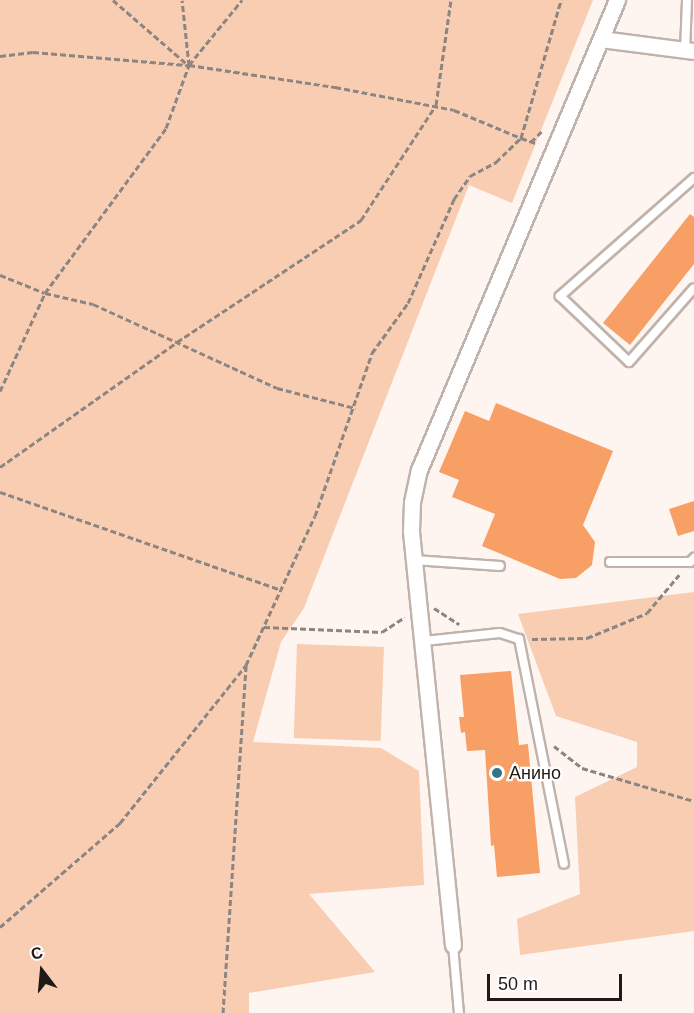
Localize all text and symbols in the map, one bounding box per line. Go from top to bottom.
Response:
place label: Анино [509,762,561,784]
marker: Анино [490,766,504,780]
north arrow [12,941,72,1001]
text: С [29,943,45,963]
scale bar [490,962,625,1000]
text: 50 m [498,974,538,994]

